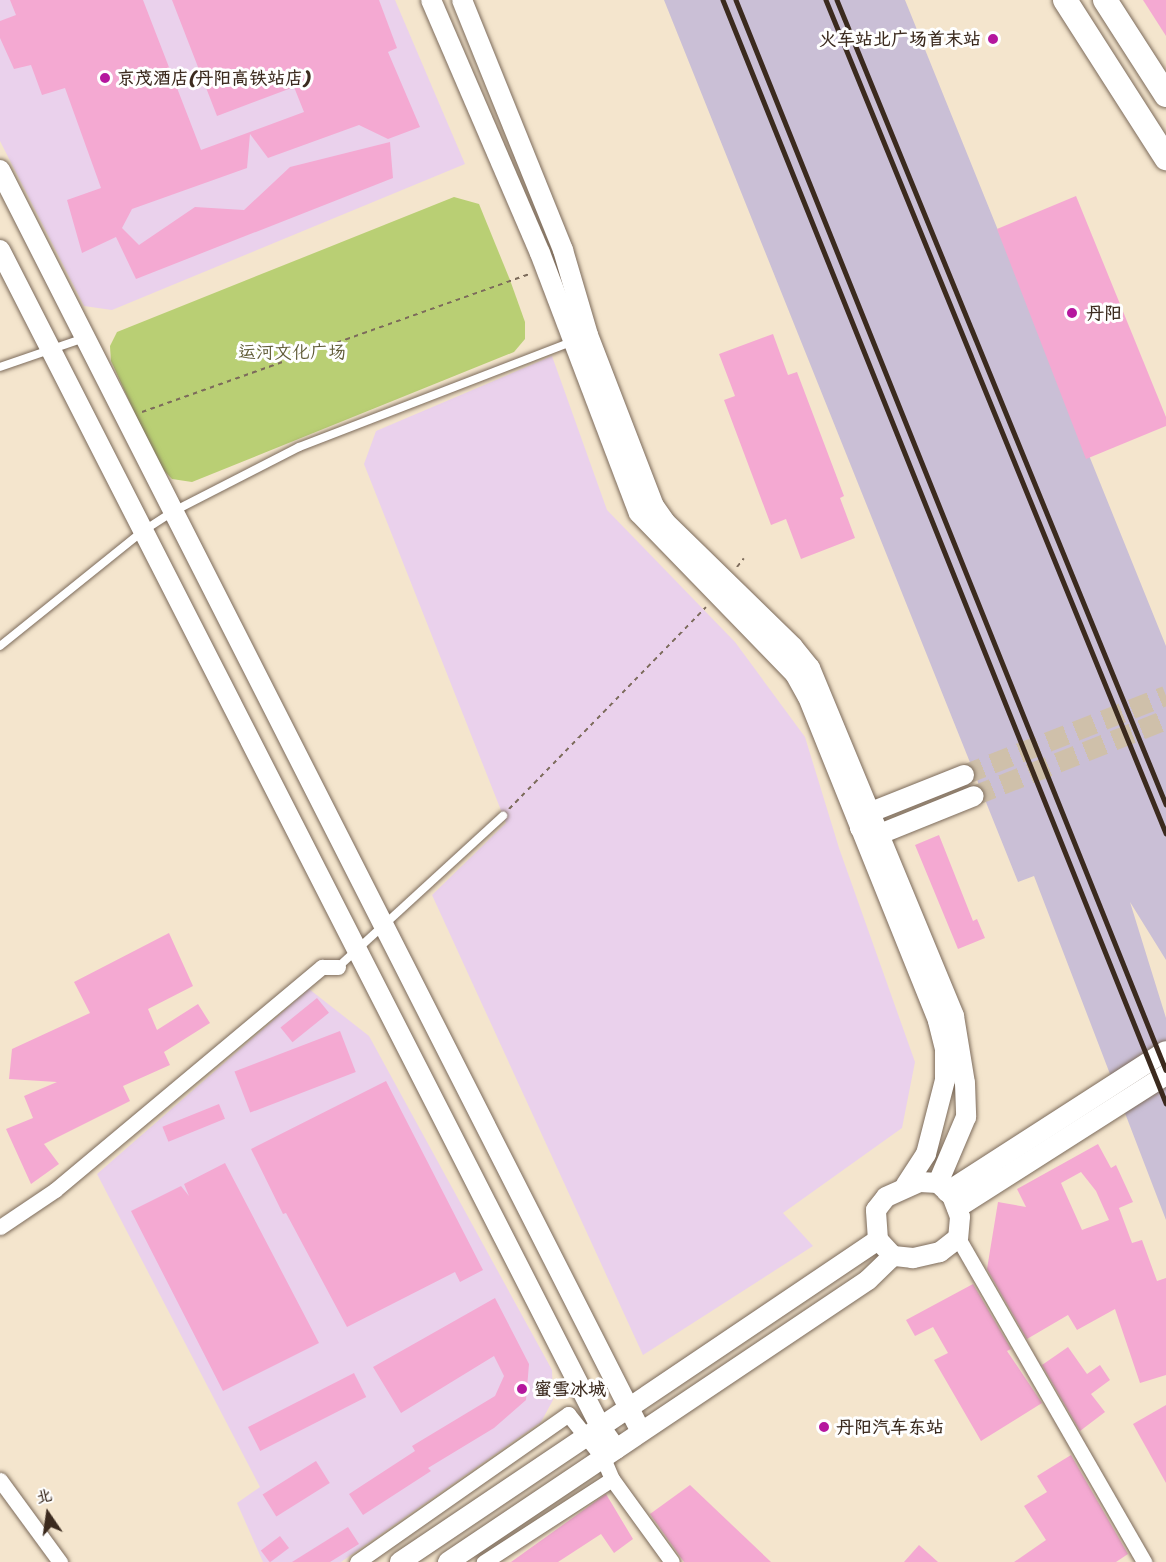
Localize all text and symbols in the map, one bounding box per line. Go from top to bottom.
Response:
place label: 火车站北广场首末站 [819,28,981,50]
marker: 火车站北广场首末站 [986,32,1000,46]
place label: 京茂酒店(丹阳高铁站店) [117,67,310,89]
marker: 京茂酒店(丹阳高铁站店) [98,71,112,85]
place label: 丹阳 [1086,302,1122,324]
marker: 丹阳 [1063,304,1081,322]
park label: 运河文化广场 [238,341,346,363]
place label: 蜜雪冰城 [534,1378,606,1400]
marker: 蜜雪冰城 [515,1382,529,1396]
place label: 丹阳汽车东站 [836,1416,944,1438]
marker: 丹阳汽车东站 [817,1420,831,1434]
text: 北 [33,1480,55,1512]
north arrow [18,1484,78,1544]

